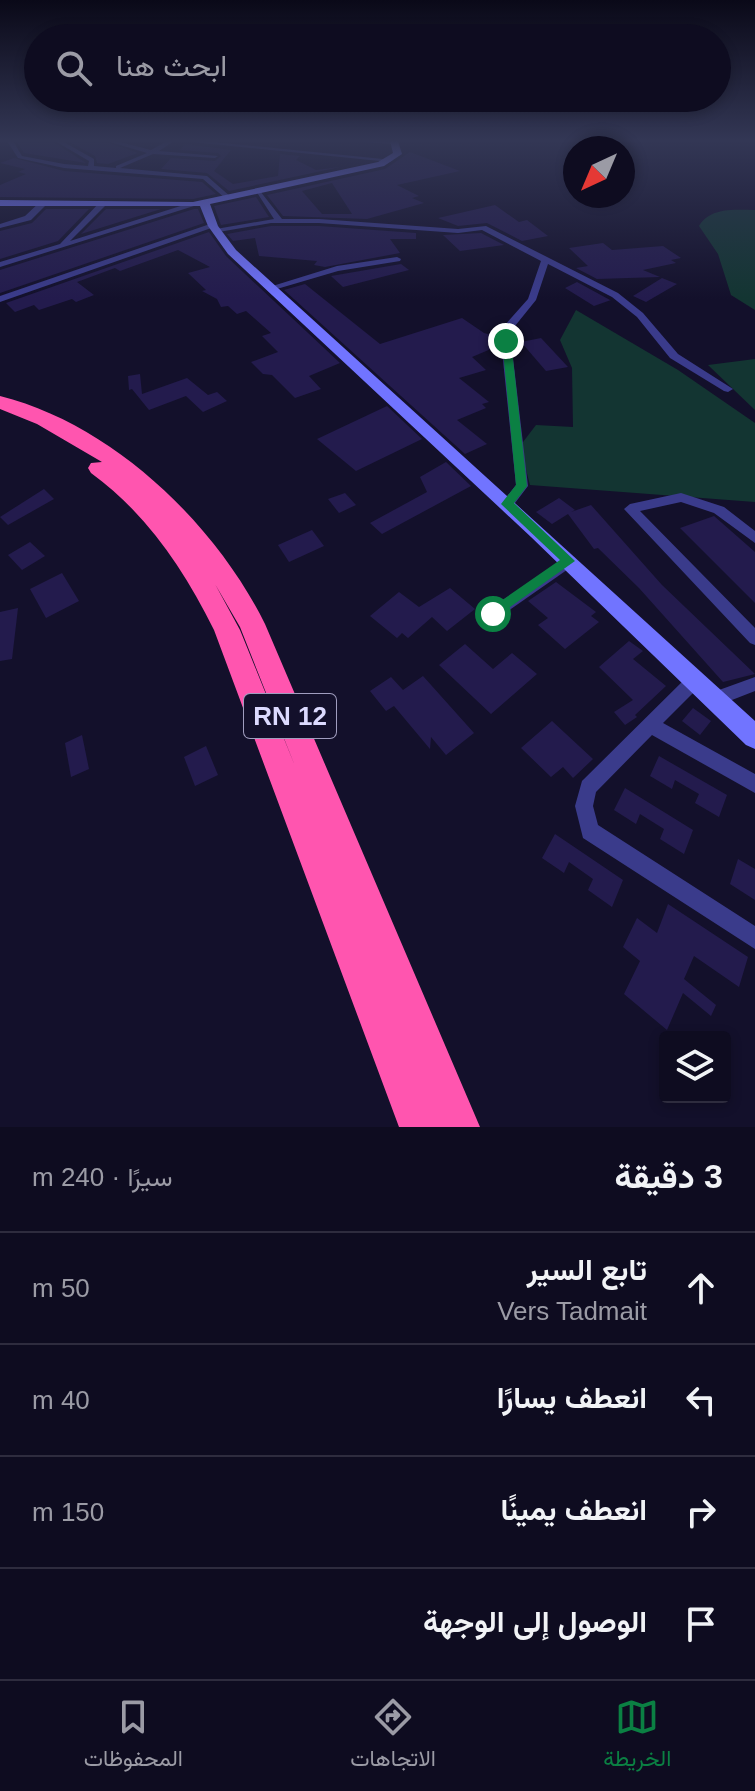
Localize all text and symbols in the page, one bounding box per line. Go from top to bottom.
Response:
search box [24,24,731,112]
icon: search [52,46,96,90]
text: ابحث هنا [116,49,227,82]
north arrow [563,136,635,208]
route end [488,323,524,359]
route start [475,596,511,632]
road number: RN 12 [244,694,336,738]
map controls [659,1031,731,1103]
button: layers [659,1031,731,1103]
text: 3 دقيقة [614,1157,723,1195]
text: سيرًا · 240 m [32,1162,173,1192]
text: تابع السير [527,1253,647,1286]
icon: ahead [679,1266,723,1310]
text: 50 m [32,1273,90,1303]
text: Vers Tadmait [497,1296,647,1326]
icon: left [679,1378,723,1422]
text: انعطف يسارًا [497,1381,647,1414]
text: 40 m [32,1385,90,1415]
icon: right [679,1490,723,1534]
text: انعطف يمينًا [500,1493,647,1526]
text: 150 m [32,1497,104,1527]
icon: arrive [679,1602,723,1646]
text: الوصول إلى الوجهة [423,1605,647,1638]
tab: المحفوظات [84,1695,183,1778]
tab: الاتجاهات [350,1695,436,1778]
tab: الخريطة [603,1695,671,1778]

